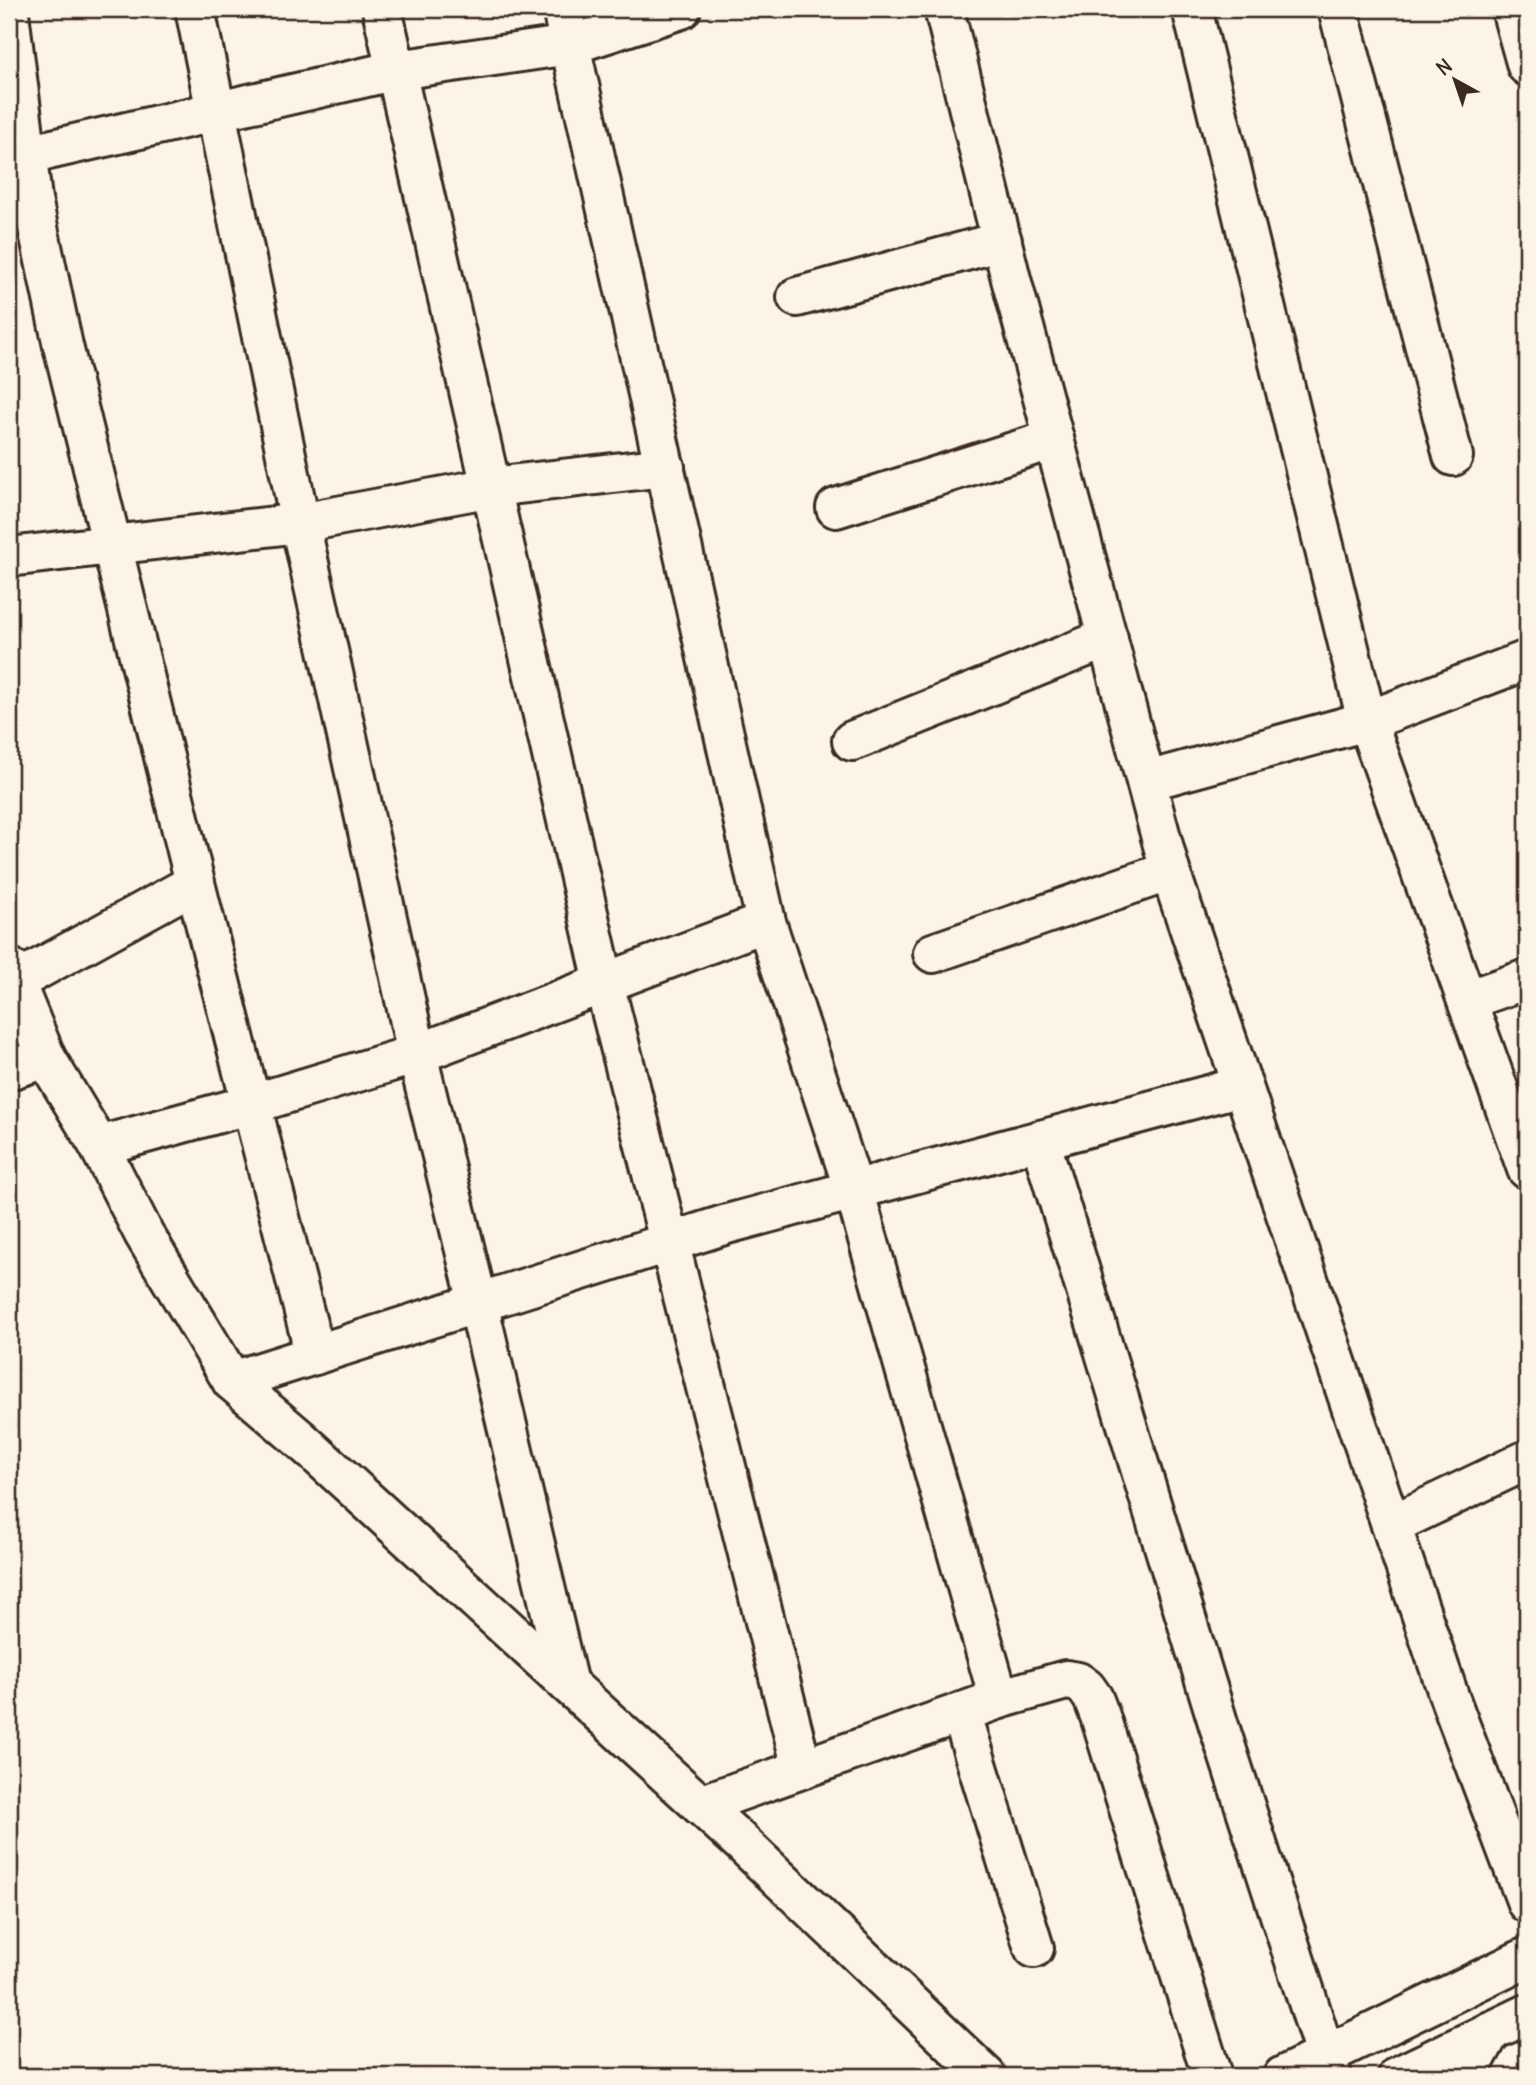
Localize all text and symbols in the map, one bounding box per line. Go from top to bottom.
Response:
north arrow [1420,46,1490,116]
text: N [1431,54,1457,80]

